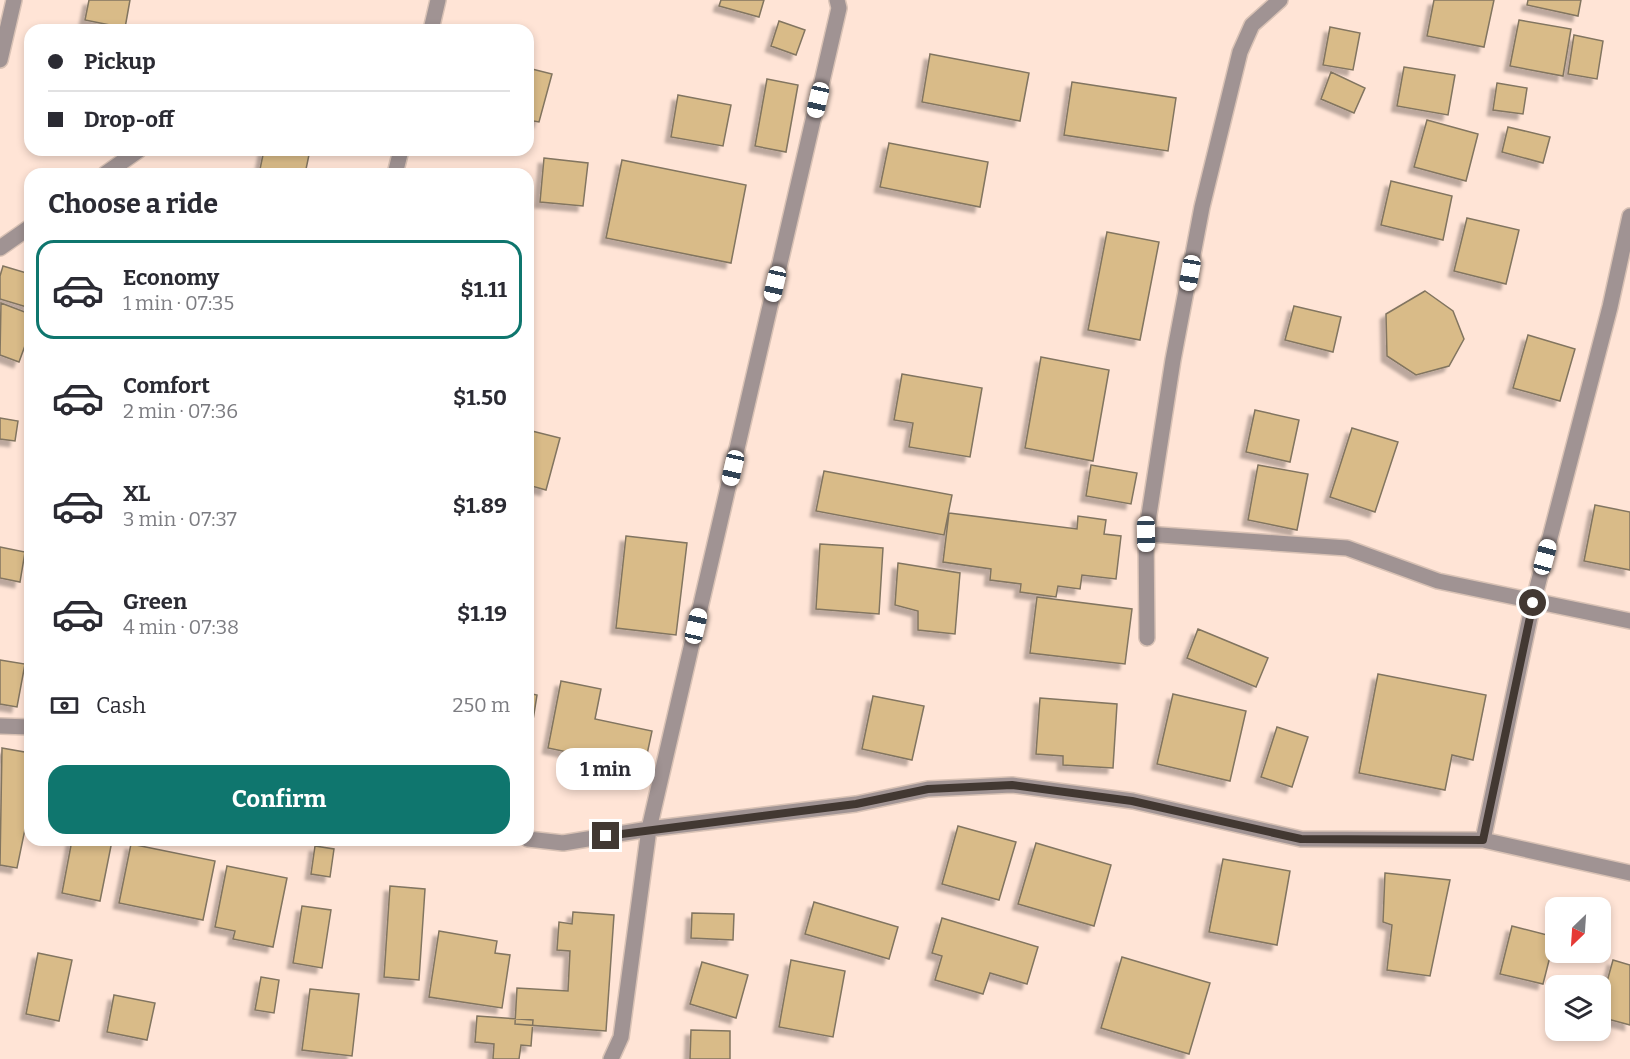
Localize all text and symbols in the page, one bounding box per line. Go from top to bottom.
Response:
text: Pickup [84,48,156,75]
car [805,80,831,120]
text: Drop-off [84,106,174,133]
text: Choose a ride [48,188,218,220]
car [1178,254,1202,292]
icon: car [51,263,105,317]
text: Economy [123,264,219,291]
car [762,264,788,304]
text: $1.11 [460,276,507,303]
text: 1 min · 07:35 [123,291,234,315]
icon: car [51,371,105,425]
text: Comfort [123,372,210,399]
text: $1.50 [453,384,507,411]
text: 2 min · 07:36 [123,399,238,423]
car [720,448,746,488]
icon: car [51,479,105,533]
text: XL [123,480,150,507]
text: $1.89 [453,492,507,519]
text: 3 min · 07:37 [123,507,237,531]
car [1137,516,1155,552]
car [1532,537,1558,577]
icon: car [51,587,105,641]
text: Green [123,588,187,615]
route start [1519,589,1546,616]
text: $1.19 [457,600,507,627]
car [683,606,709,646]
text: 4 min · 07:38 [123,615,239,639]
icon: cash [48,689,81,722]
text: Cash [96,692,146,719]
text: 250 m [453,693,510,717]
callout: 1 min [556,749,656,791]
text: 1 min [580,757,631,781]
button: Confirm [48,765,510,834]
route end [592,822,619,849]
north arrow [1545,897,1611,963]
map controls [1545,897,1611,1041]
button: layers [1545,975,1611,1041]

